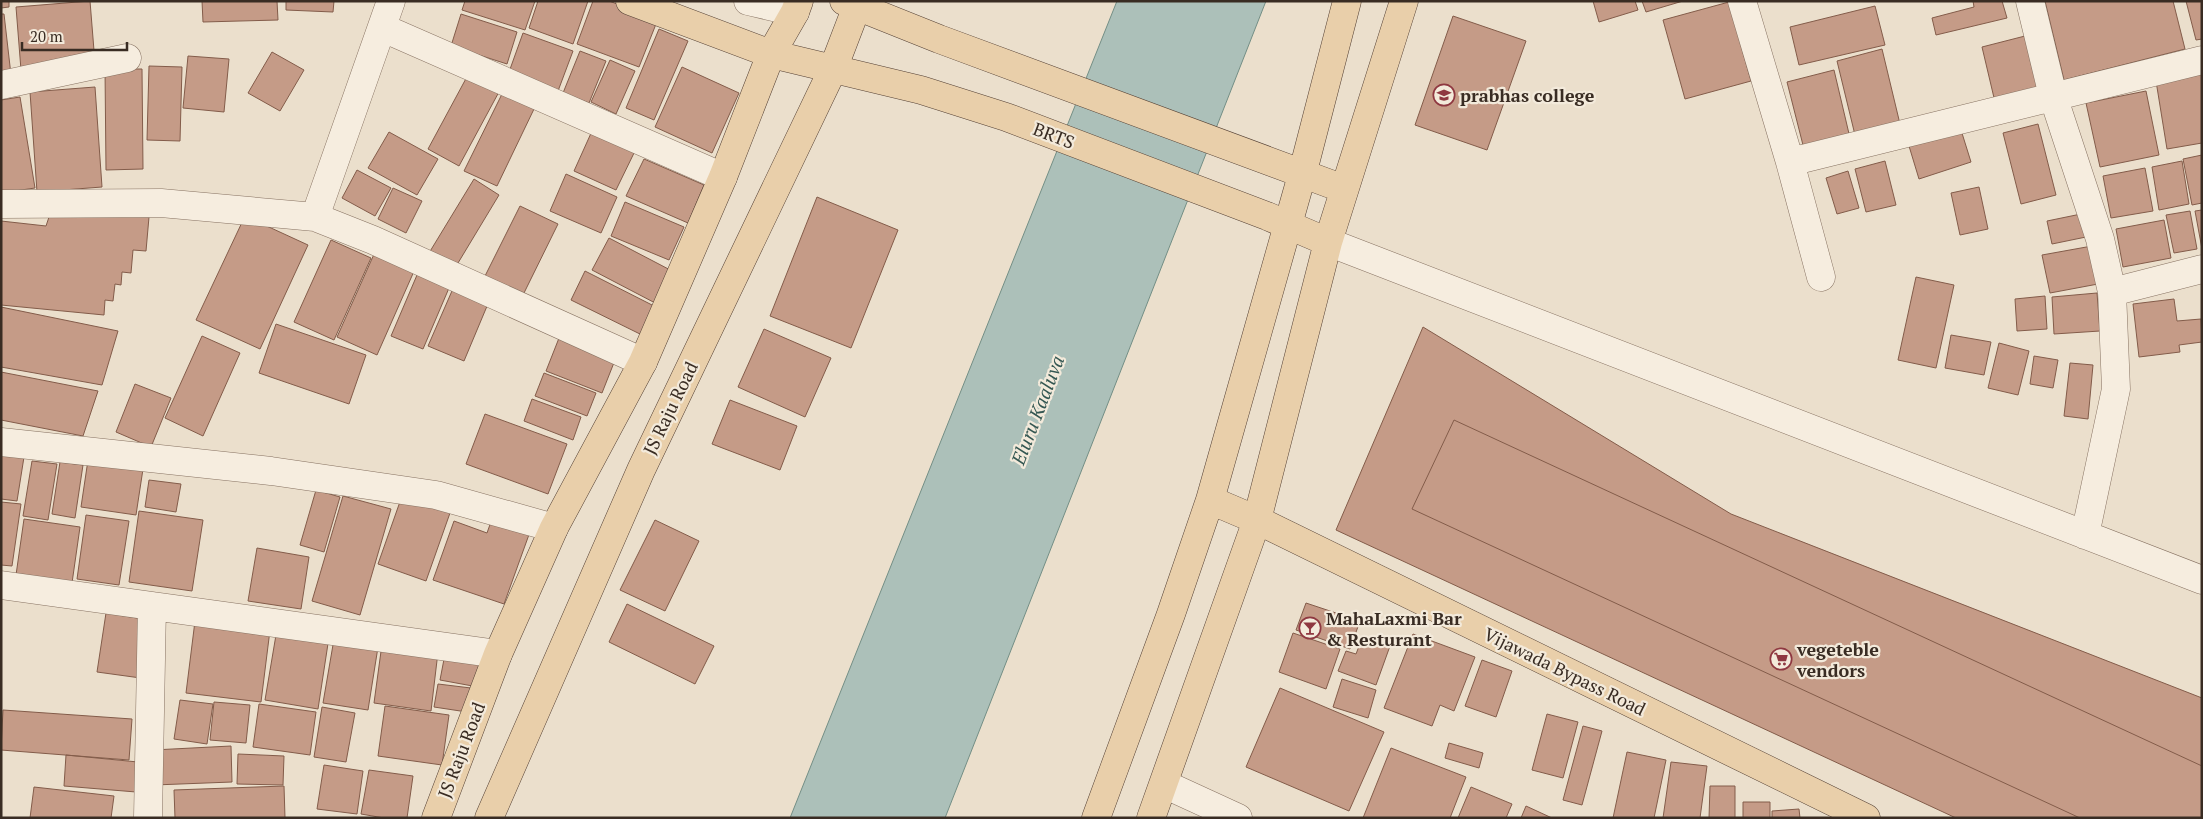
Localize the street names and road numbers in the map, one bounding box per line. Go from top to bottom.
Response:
street label: BRTS [1030,116,1078,154]
street label: JS Raju Road [637,357,703,459]
street label: Vijawada Bypass Road [1480,621,1650,721]
street label: JS Raju Road [432,699,490,801]

